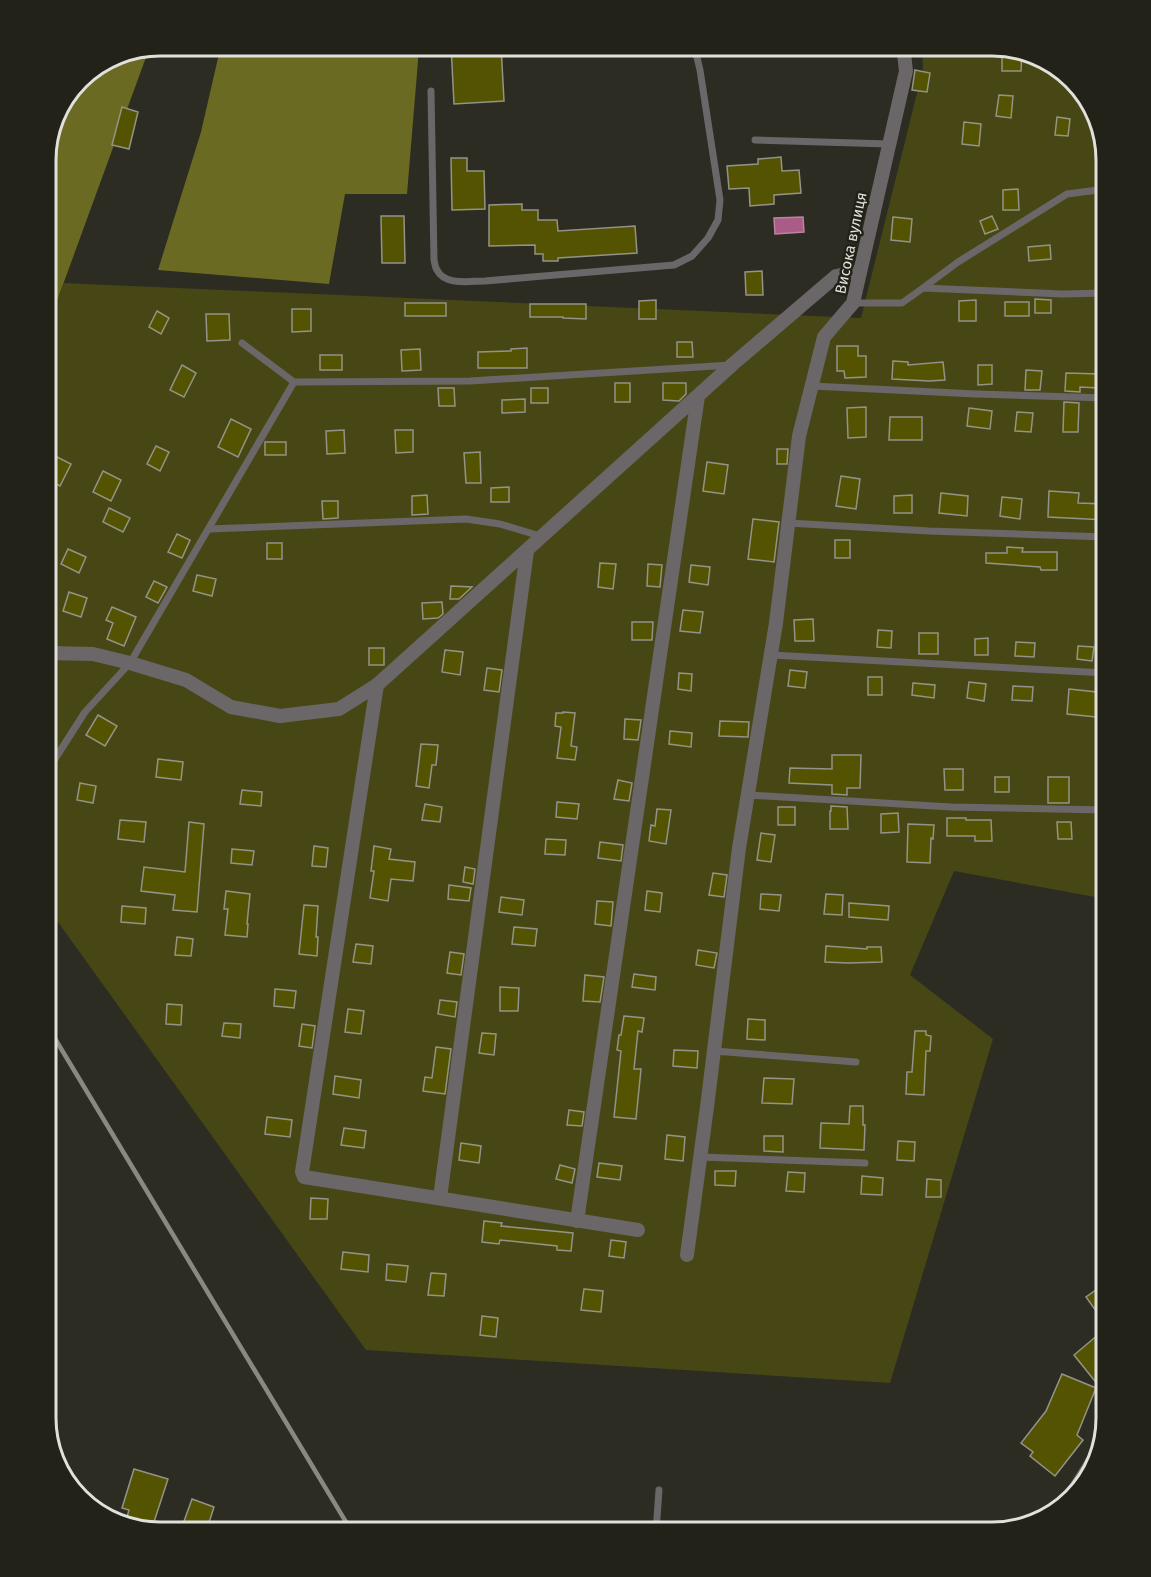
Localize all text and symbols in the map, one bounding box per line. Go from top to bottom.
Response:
street label: Висока вулиця [831,190,871,296]

